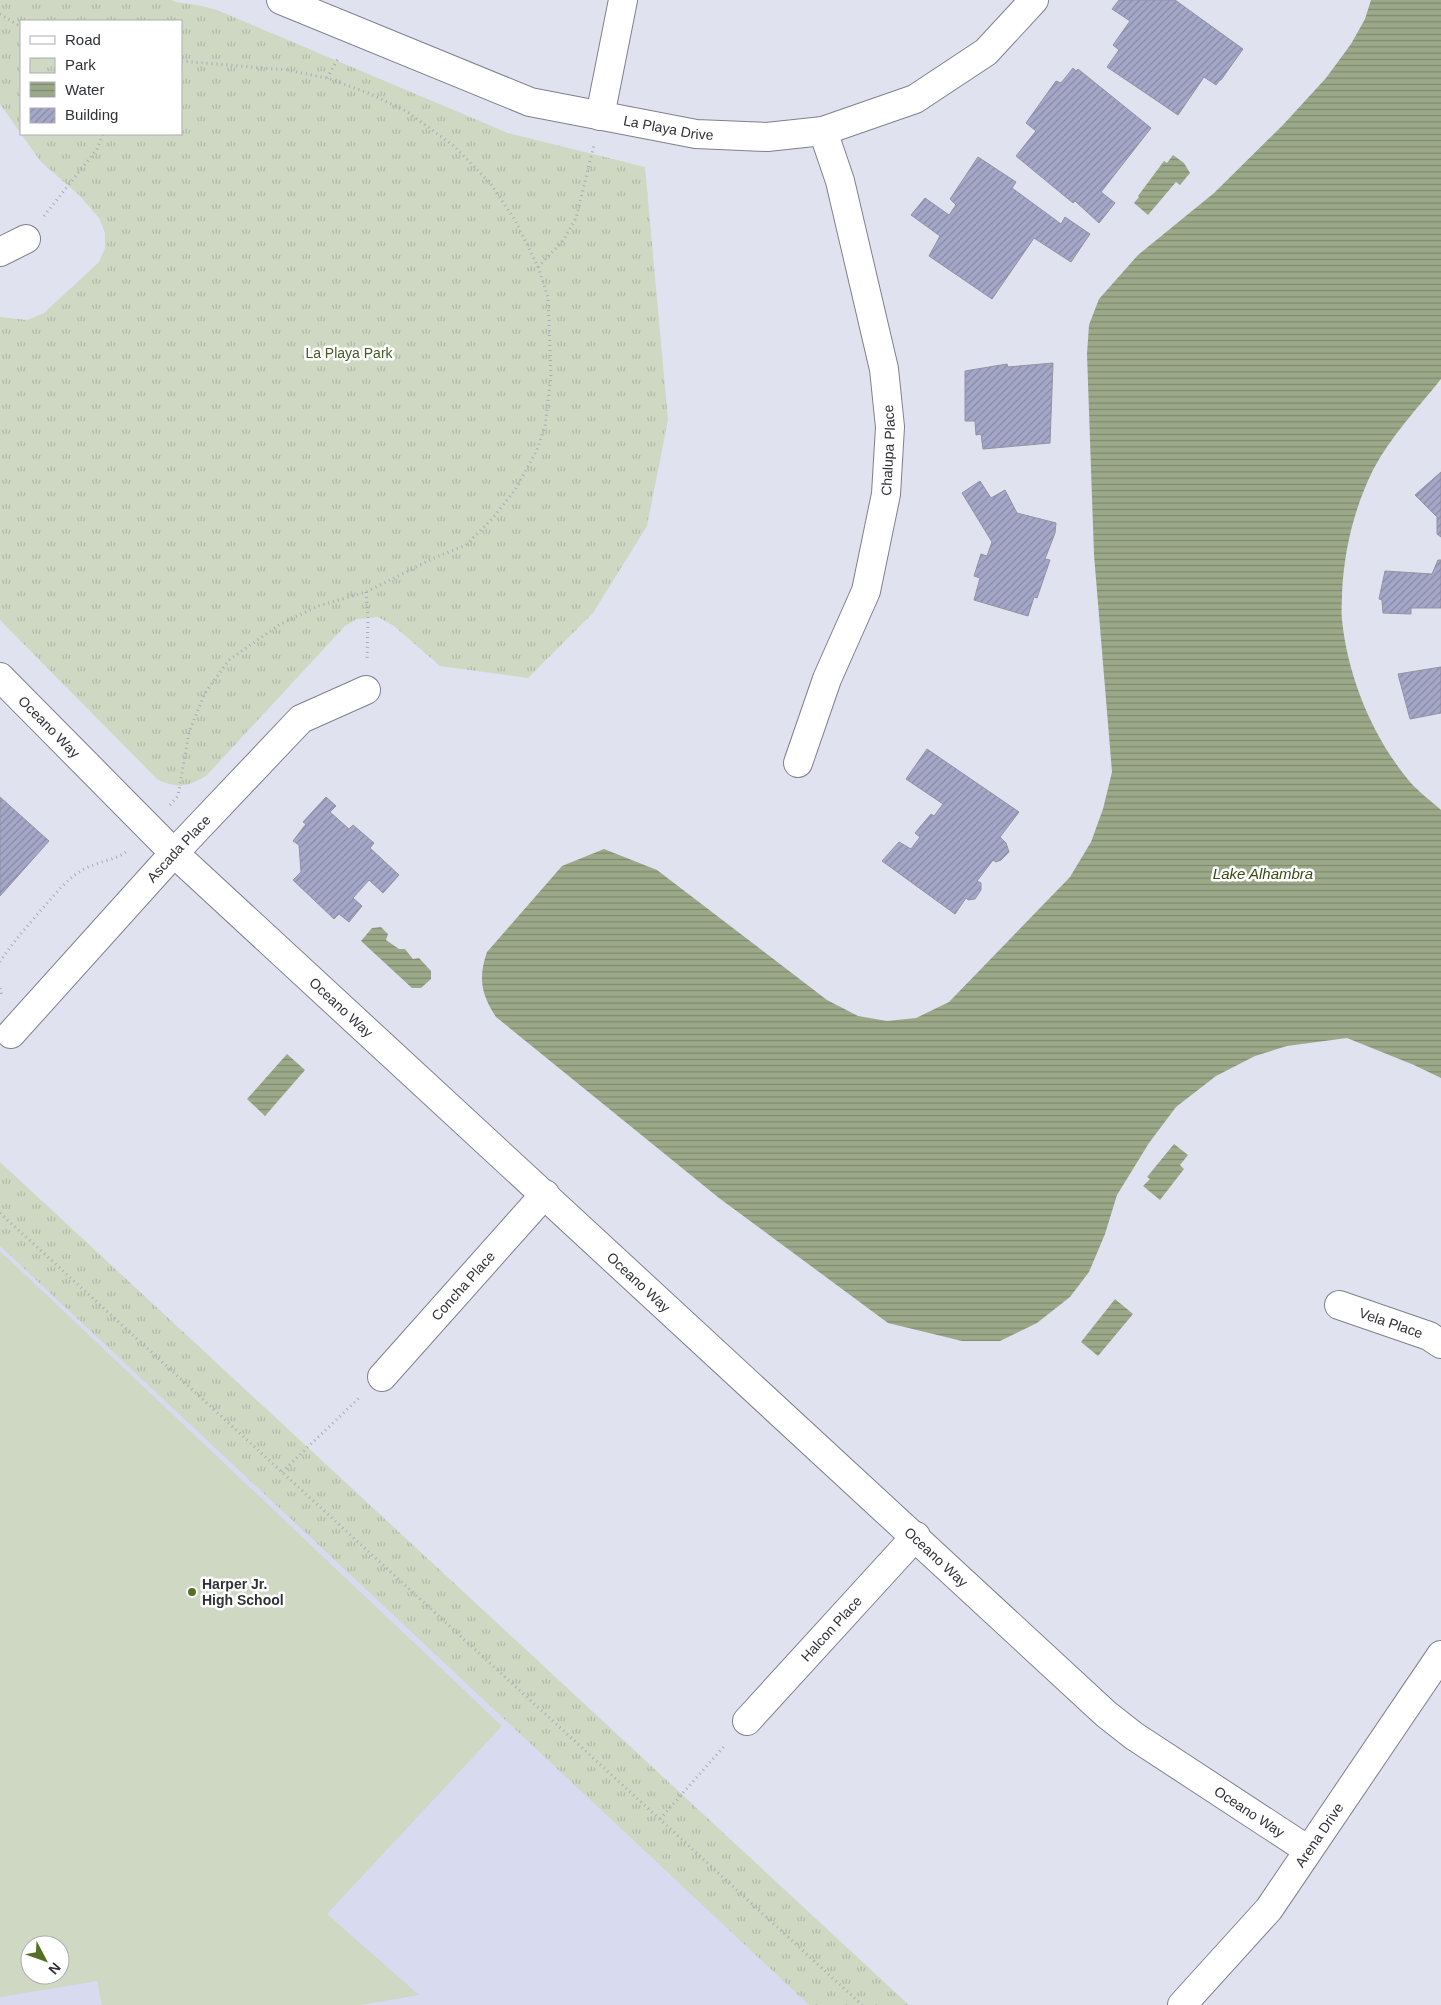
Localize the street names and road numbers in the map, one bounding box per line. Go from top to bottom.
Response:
street label: La Playa Drive [622,112,714,143]
street label: Chalupa Place [878,404,898,496]
street label: Oceano Way [15,693,83,761]
street label: Ascada Place [144,812,214,885]
street label: Oceano Way [306,974,376,1041]
street label: Concha Place [428,1248,498,1324]
street label: Oceano Way [604,1249,674,1315]
street label: Vela Place [1357,1305,1425,1341]
street label: Oceano Way [901,1524,971,1590]
street label: Halcon Place [798,1593,865,1665]
street label: Oceano Way [1211,1783,1288,1840]
street label: Arena Drive [1292,1800,1347,1870]

